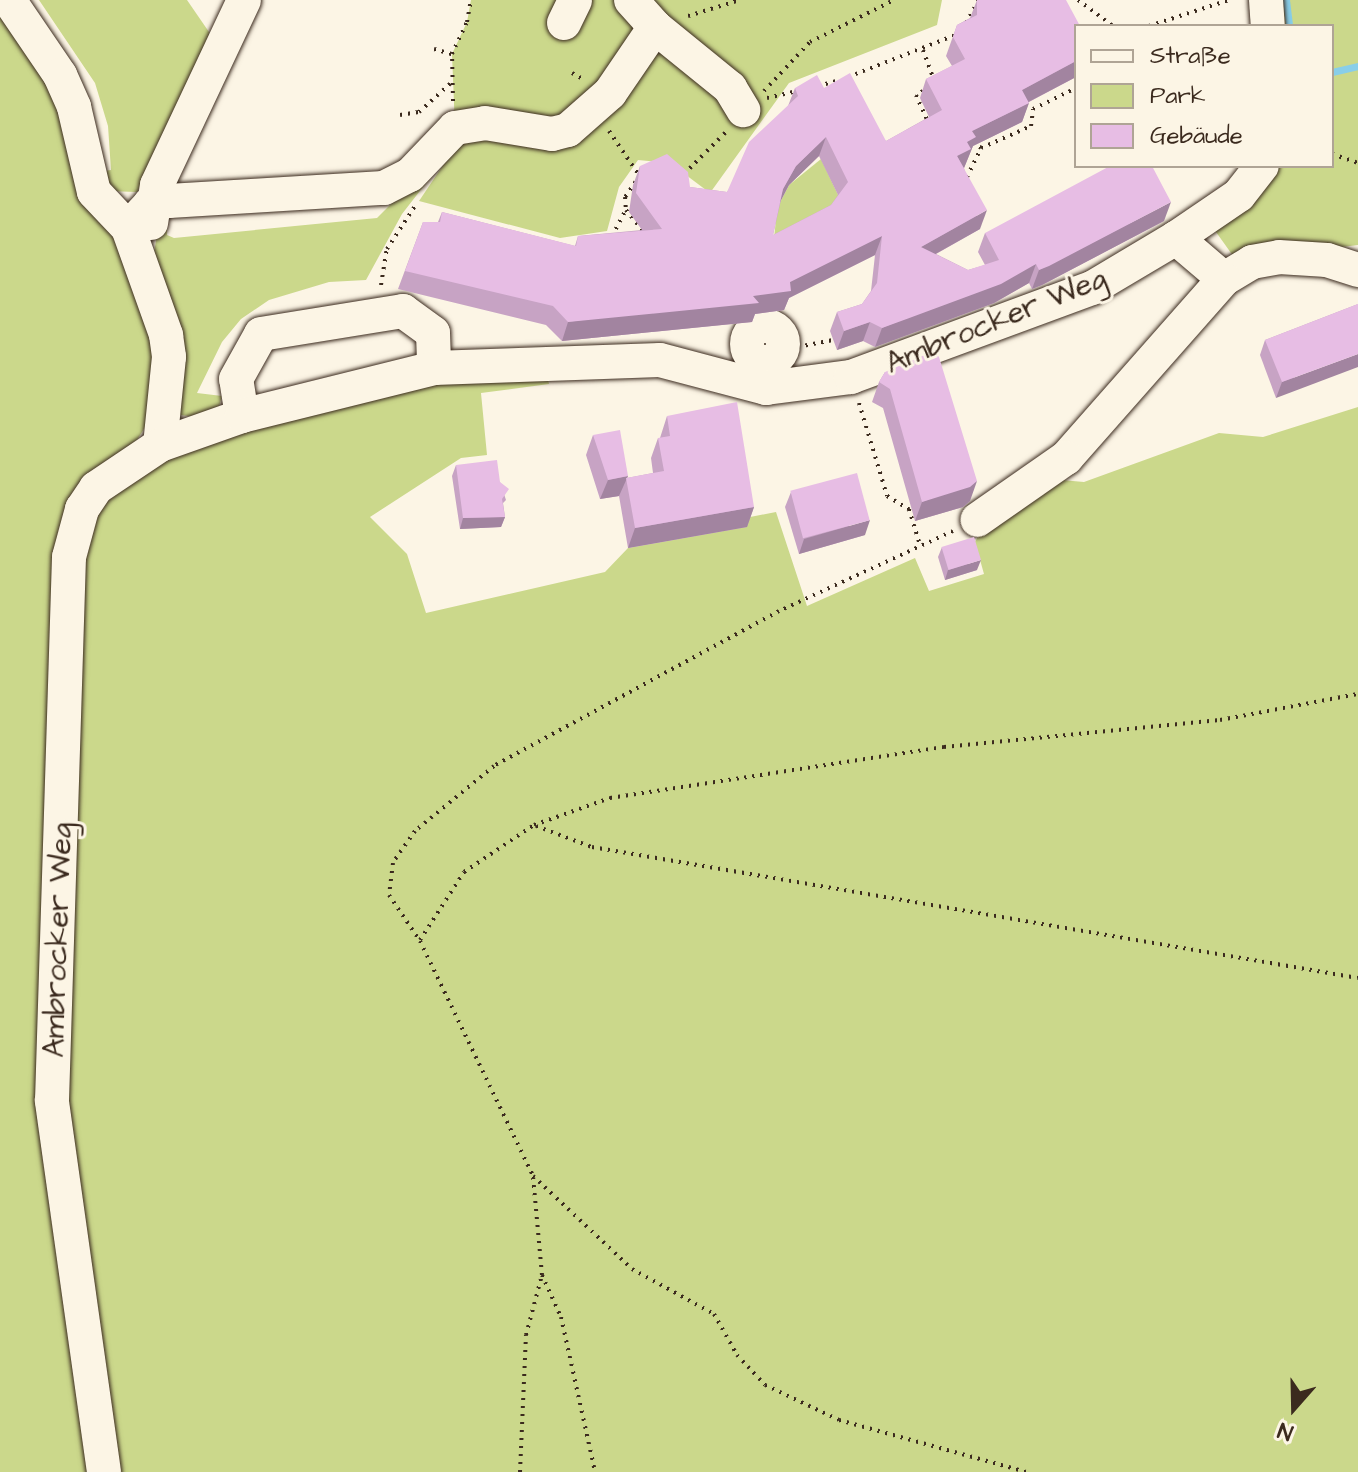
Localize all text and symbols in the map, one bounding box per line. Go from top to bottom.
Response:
legend [1074,24,1334,168]
text: Straße [1150,39,1231,73]
text: Park [1150,79,1206,113]
text: Gebäude [1150,119,1243,153]
street label: Ambrocker Weg [880,260,1112,382]
street label: Ambrocker Weg [36,822,80,1058]
north arrow [1254,1368,1334,1448]
text: N [1274,1414,1297,1448]

